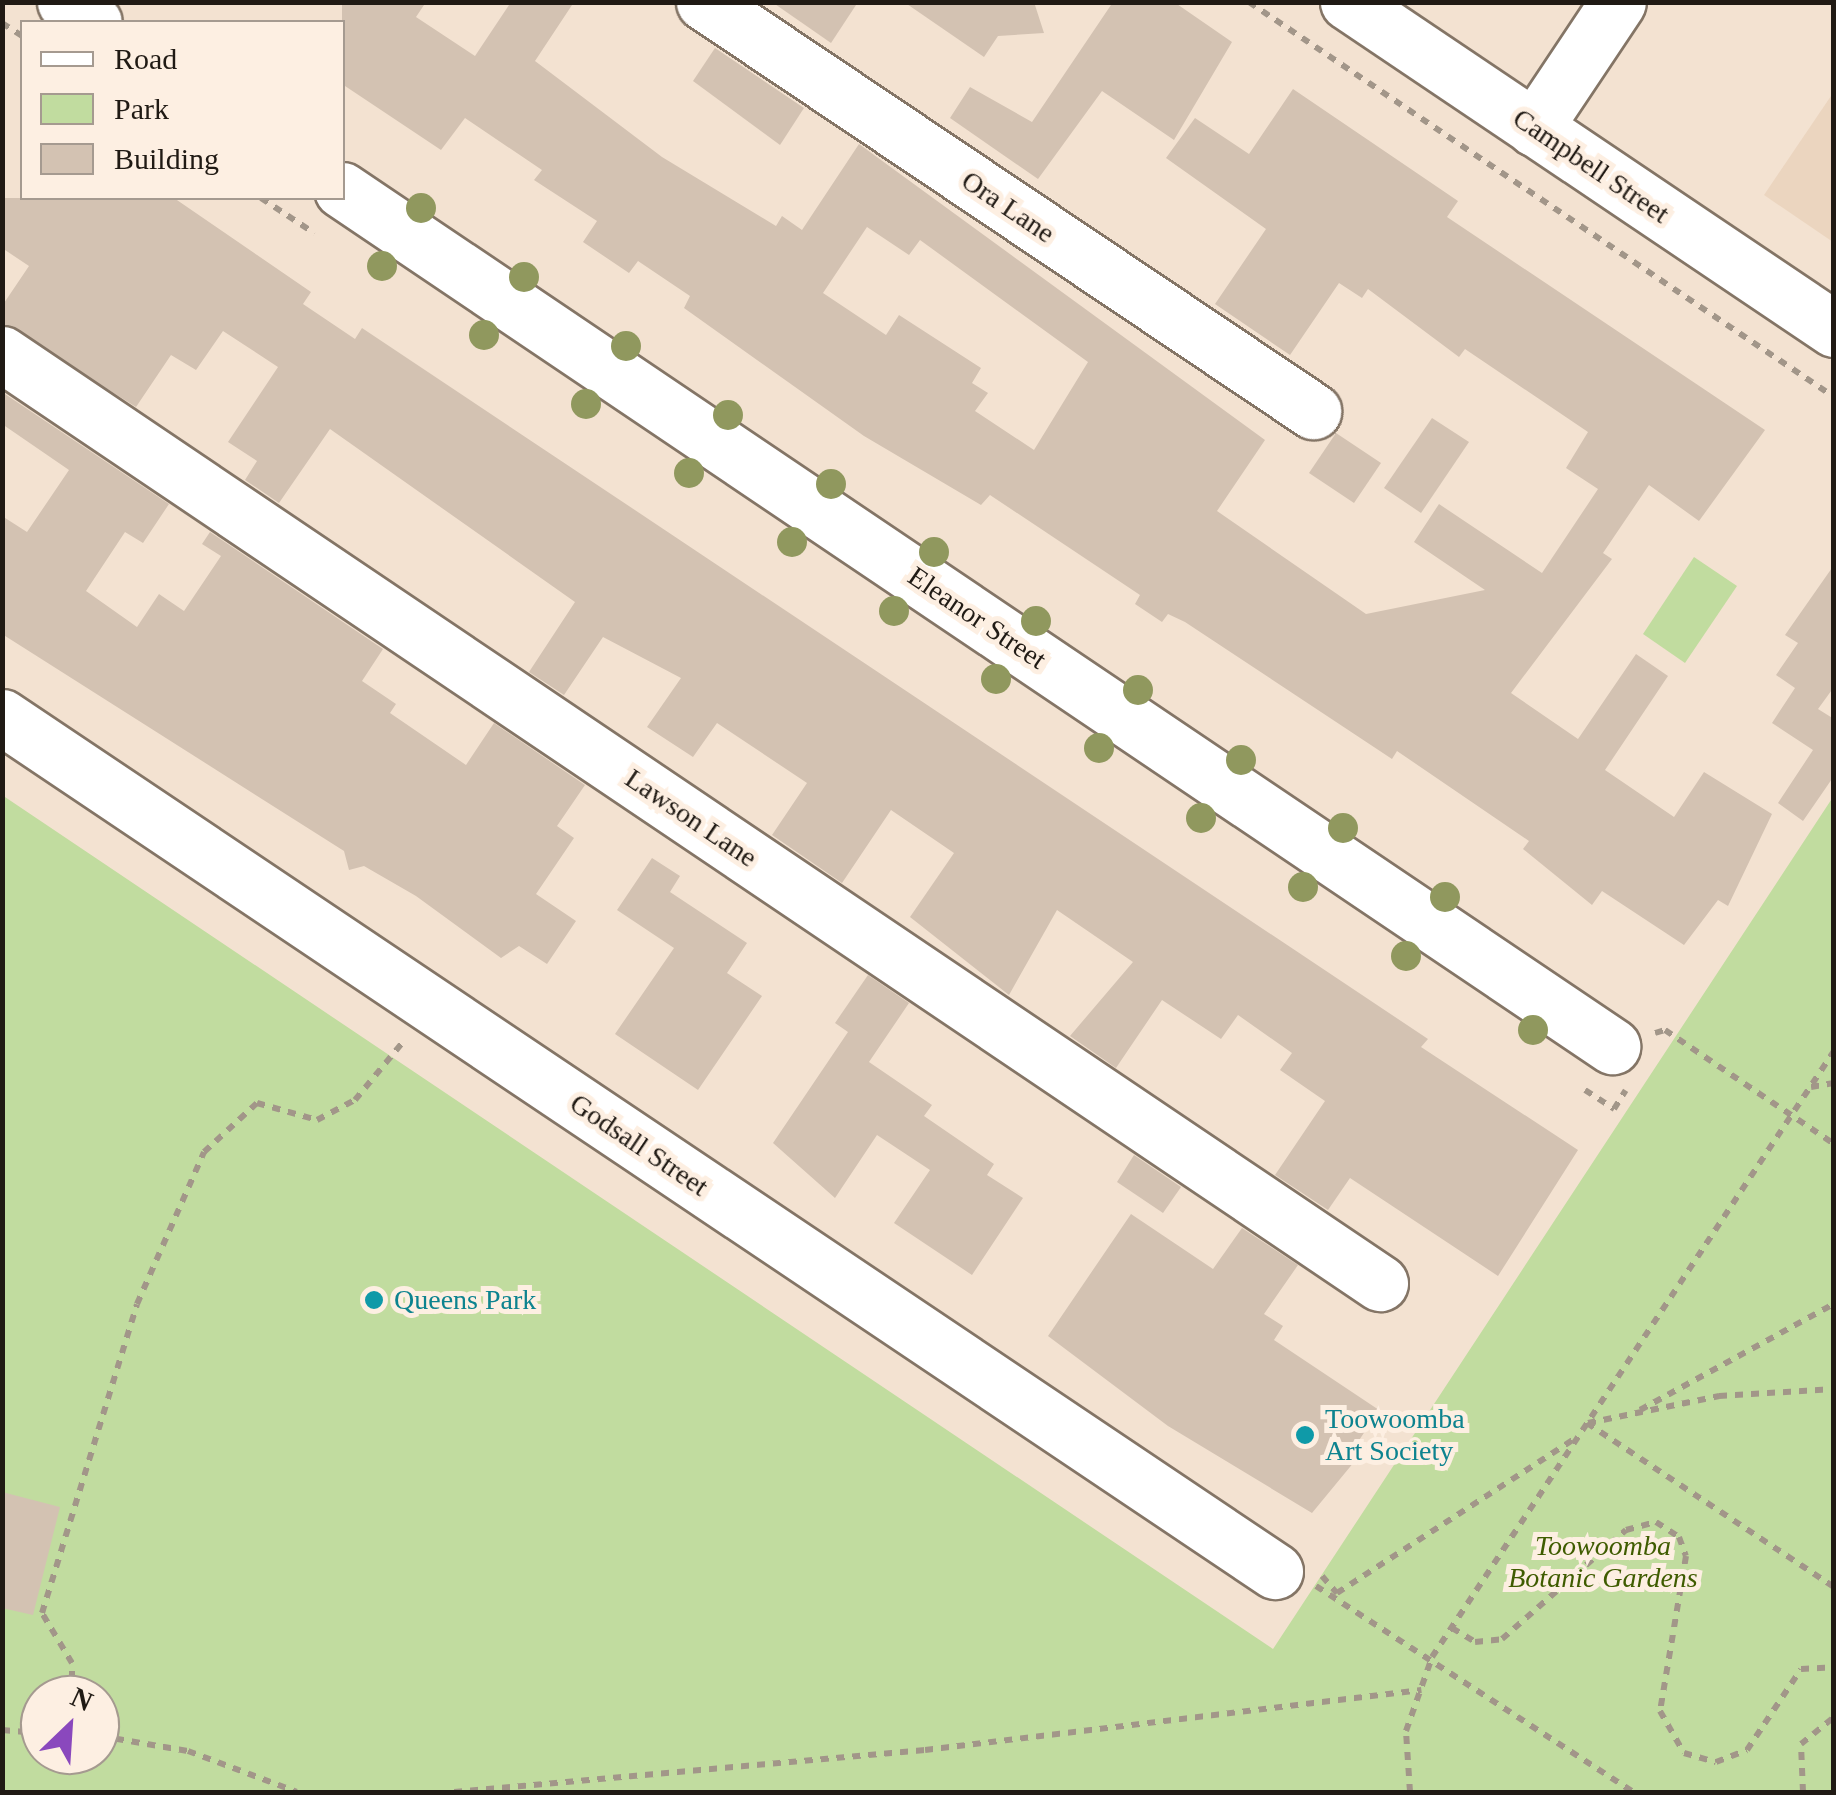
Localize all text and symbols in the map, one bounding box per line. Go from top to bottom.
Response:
legend [20,20,345,200]
text: Road [114,42,177,75]
text: Park [114,92,169,125]
street label: Campbell Street [1507,101,1675,231]
text: Building [114,142,219,175]
street label: Ora Lane [955,164,1061,250]
street label: Eleanor Street [902,560,1052,676]
street label: Lawson Lane [619,762,763,874]
street label: Godsall Street [564,1087,714,1203]
place label: Queens Park [394,1283,536,1317]
marker: Queens Park [363,1289,385,1311]
place label: Toowoomba Art Society [1325,1402,1465,1468]
marker: Toowoomba Art Society [1294,1424,1316,1446]
park label: Toowoomba Botanic Gardens [1508,1529,1698,1595]
north arrow [20,1675,120,1775]
text: N [66,1681,98,1717]

